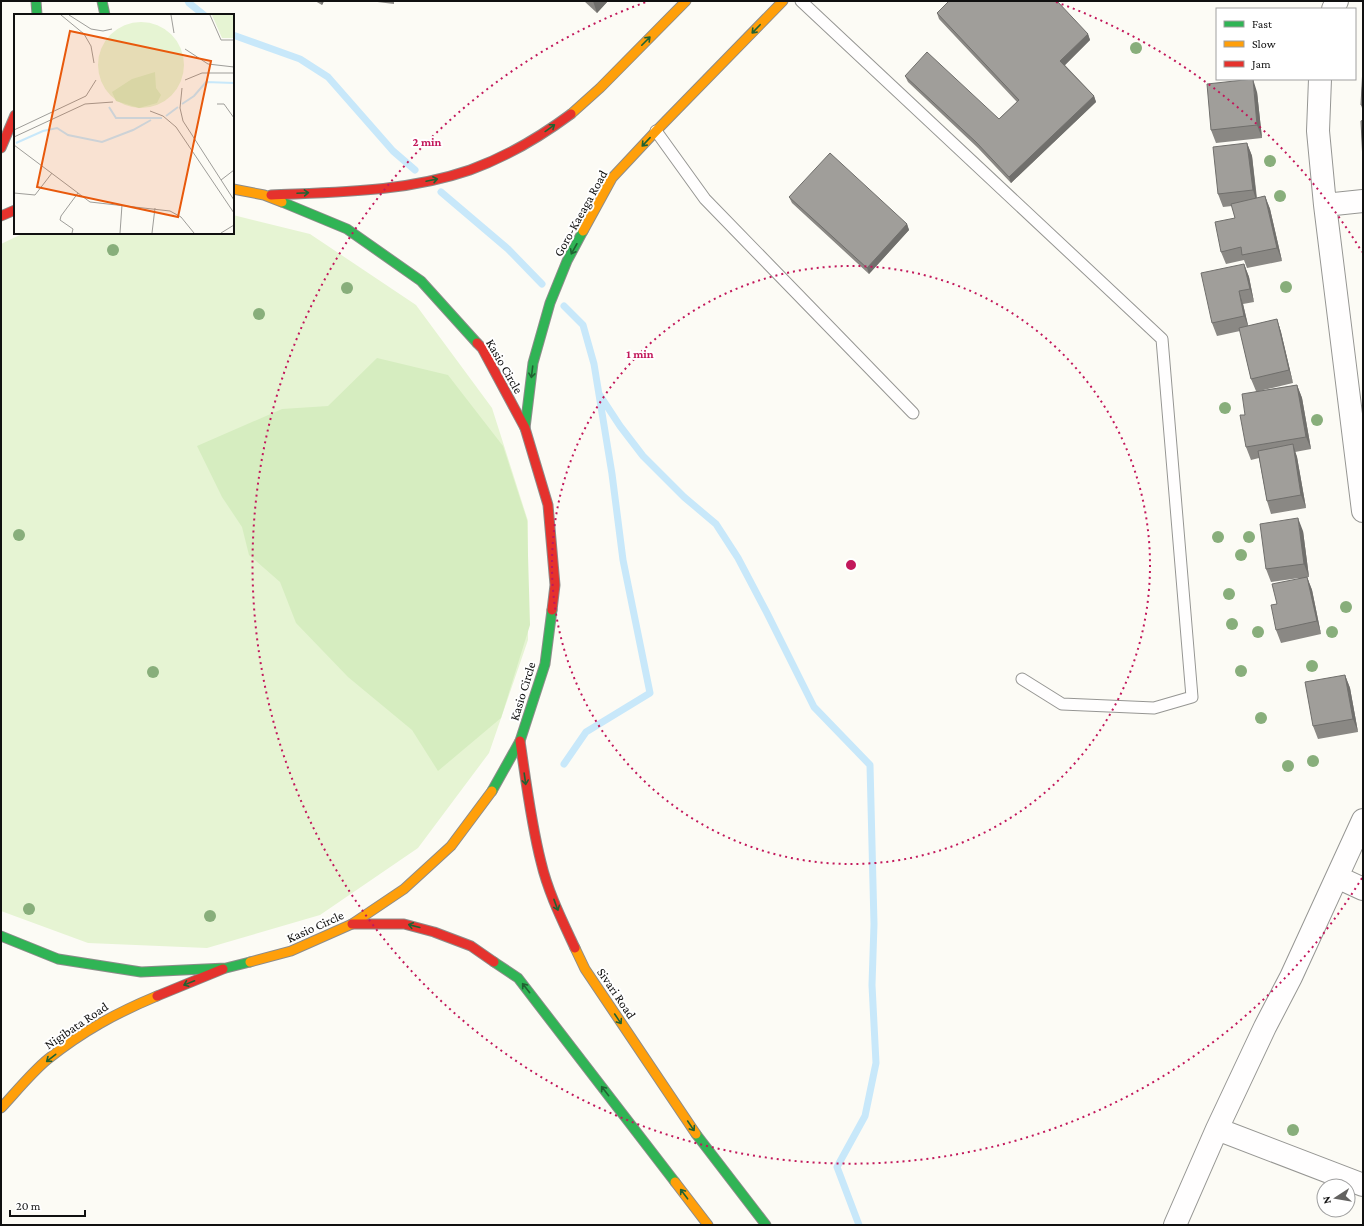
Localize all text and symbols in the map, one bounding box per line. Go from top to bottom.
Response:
legend [1216,8,1356,80]
inset map [14,14,234,234]
text: Fast [1252,17,1273,31]
one-way arrow [751,24,761,34]
one-way arrow [641,36,651,46]
text: Slow [1252,37,1276,51]
text: Jam [1251,57,1271,71]
one-way arrow [544,124,555,132]
text: 2 min [413,135,442,149]
one-way arrow [641,137,650,147]
street label: Goro-Kaeaga Road [550,167,610,259]
one-way arrow [425,176,438,184]
one-way arrow [296,190,309,197]
one-way arrow [569,243,577,255]
street label: Kasio Circle [483,336,526,396]
text: 1 min [626,347,654,361]
one-way arrow [528,365,536,378]
centre of rings [844,558,858,572]
street label: Kasio Circle [506,660,539,722]
one-way arrow [521,772,529,785]
one-way arrow [552,899,560,911]
street label: Kasio Circle [284,907,346,946]
one-way arrow [408,922,421,929]
street label: Sivari Road [594,965,639,1022]
one-way arrow [184,979,196,987]
one-way arrow [522,982,530,993]
street label: Nigibata Road [42,999,111,1052]
one-way arrow [614,1013,622,1024]
one-way arrow [46,1053,57,1062]
one-way arrow [601,1085,609,1096]
one-way arrow [687,1121,695,1132]
north arrow [1316,1178,1356,1218]
one-way arrow [680,1189,688,1200]
scale bar [10,1192,85,1218]
text: N [1319,1195,1333,1205]
text: 20 m [16,1199,41,1213]

